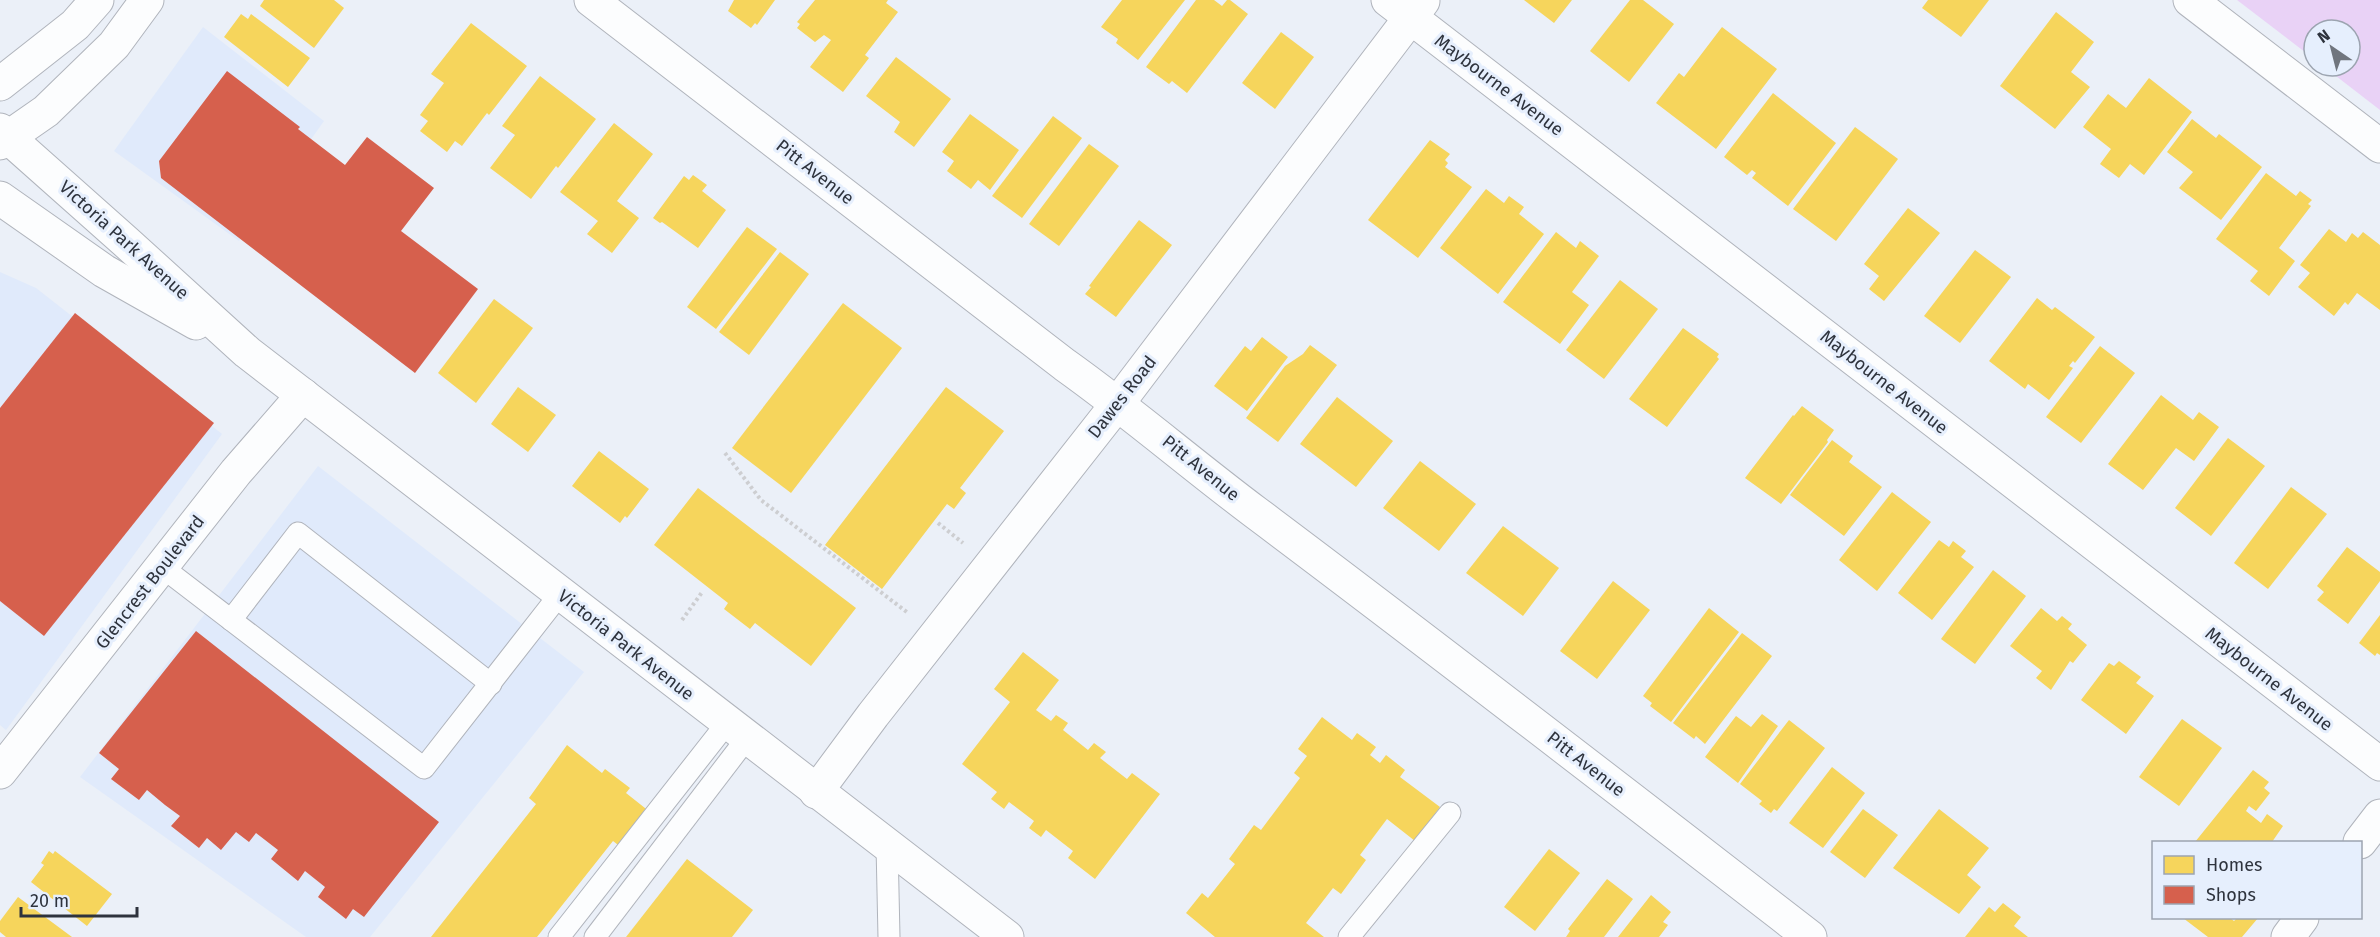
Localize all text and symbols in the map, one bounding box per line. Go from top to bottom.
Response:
north arrow [2302,18,2362,78]
text: N [2314,25,2333,47]
street label: Maybourne Avenue [1430,29,1568,141]
street label: Pitt Avenue [772,135,858,209]
street label: Victoria Park Avenue [55,176,193,304]
street label: Maybourne Avenue [1816,325,1952,439]
street label: Dawes Road [1083,351,1161,443]
street label: Pitt Avenue [1158,430,1244,506]
street label: Glencrest Boulevard [91,511,209,653]
street label: Victoria Park Avenue [553,585,699,705]
street label: Maybourne Avenue [2201,622,2337,736]
street label: Pitt Avenue [1543,727,1629,801]
legend [2152,841,2362,919]
text: Homes [2206,854,2262,876]
scale bar [21,880,136,918]
text: Shops [2206,884,2256,906]
text: 20 m [30,890,69,912]

